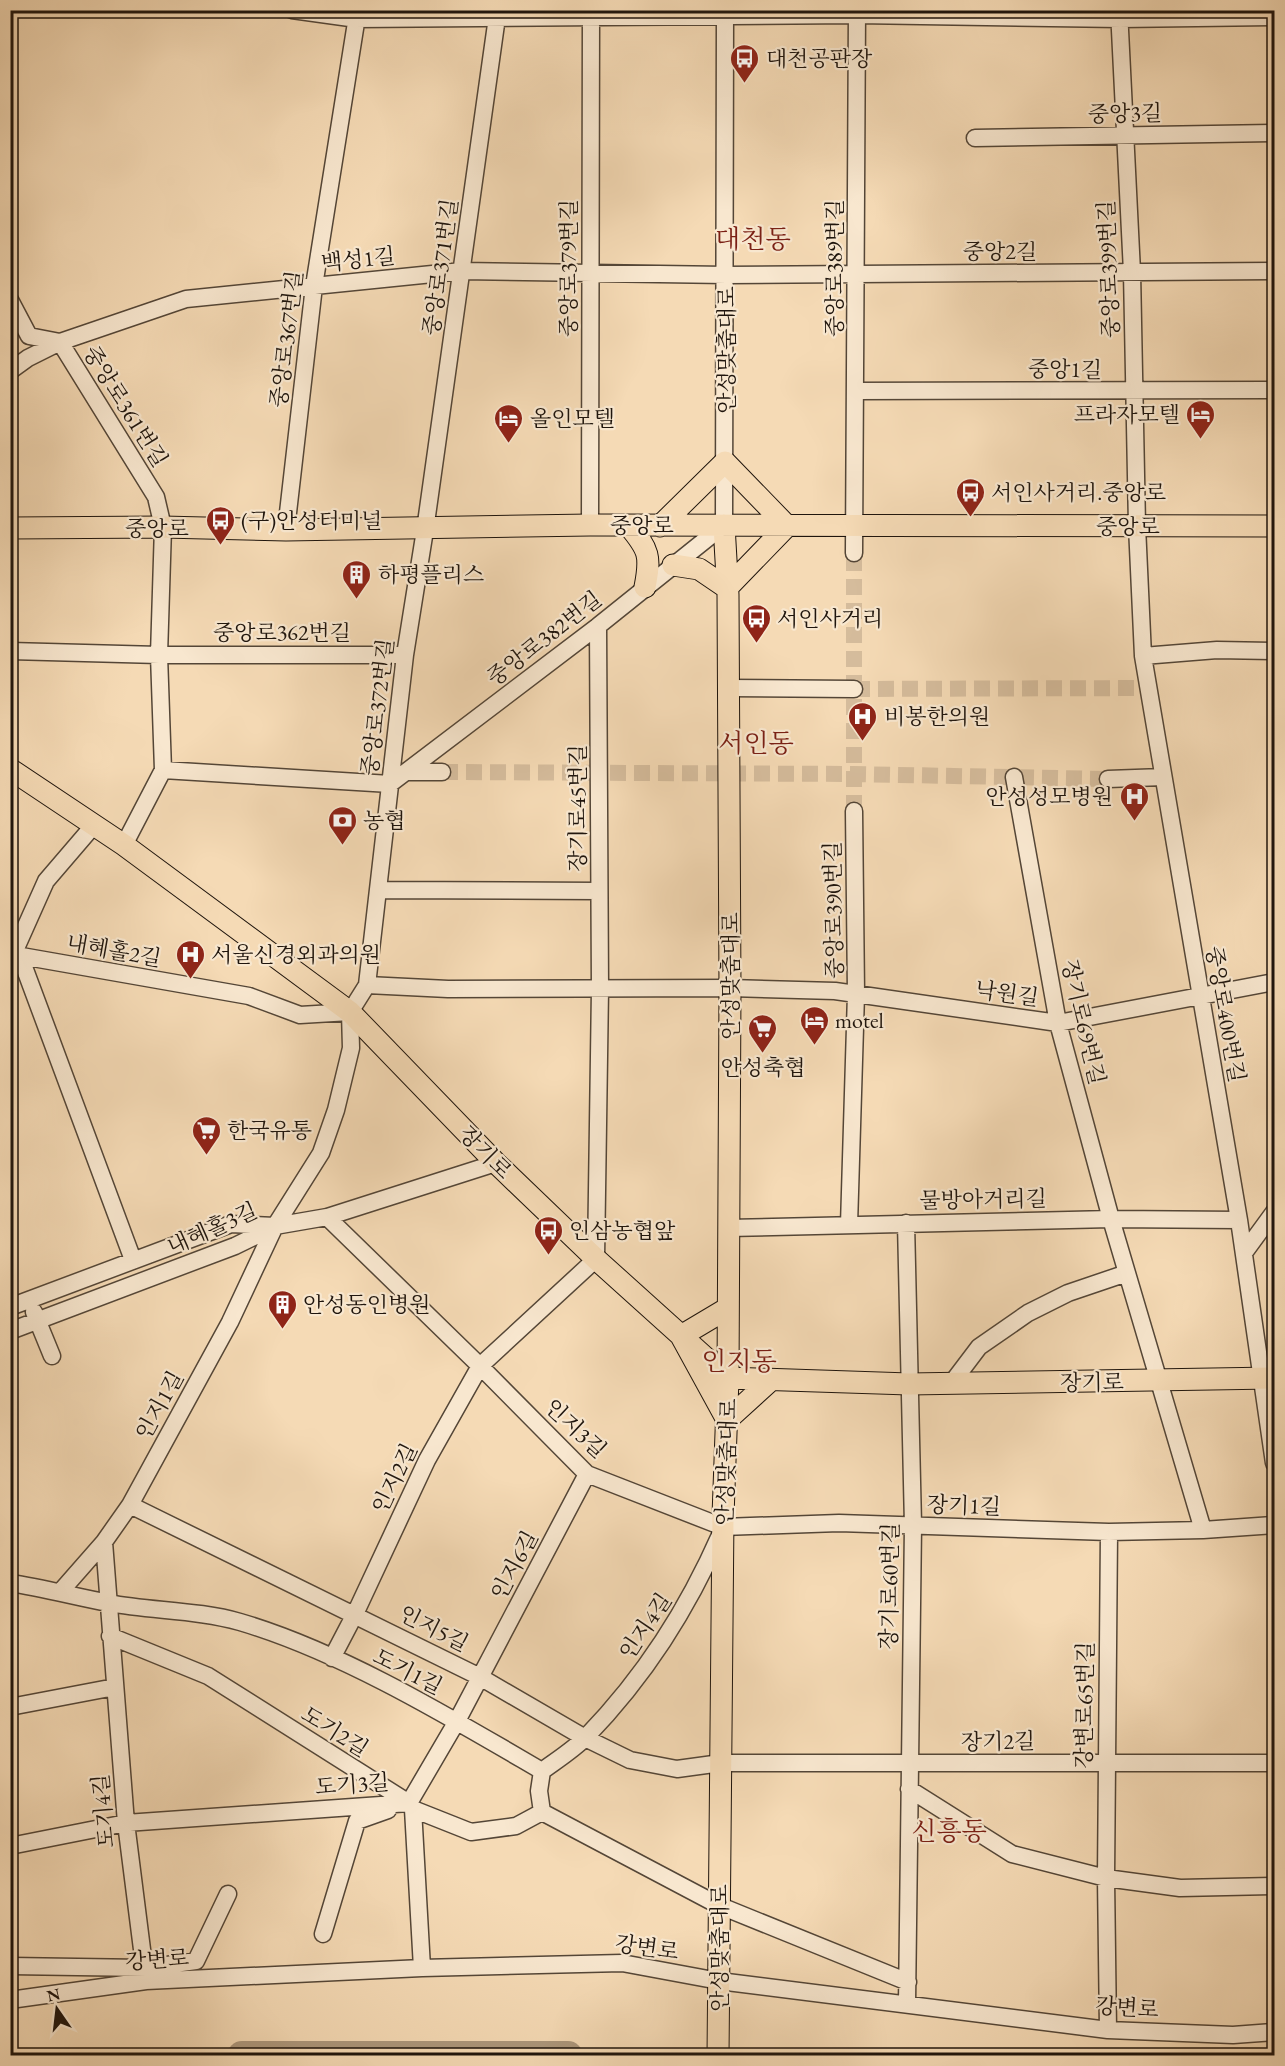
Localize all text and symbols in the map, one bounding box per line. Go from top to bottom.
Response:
bus stop icon: 대천공판장 [729,42,761,84]
place label: 대천공판장 [766,44,873,73]
street label: 중앙3길 [1088,98,1162,129]
street label: 중앙로371번길 [417,197,464,337]
street label: 중앙로379번길 [554,199,583,337]
street label: 중앙로389번길 [820,199,849,337]
street label: 중앙로399번길 [1092,200,1125,338]
district label: 대천동 [715,222,791,256]
street label: 중앙2길 [963,237,1037,266]
street label: 백성1길 [320,241,397,278]
street label: 중앙로367번길 [264,269,309,409]
street label: 안성맞춤대로 [712,286,741,414]
street label: 중앙로361번길 [77,340,174,472]
street label: 중앙1길 [1028,354,1102,385]
hotel icon: 프라자모텔 [1185,398,1217,440]
place label: 프라자모텔 [1074,400,1180,429]
hotel icon: 올인모텔 [493,402,525,444]
place label: 올인모텔 [530,404,615,433]
bus stop icon: 서인사거리.중앙로 [954,476,986,518]
place label: 서인사거리.중앙로 [991,478,1166,507]
bus stop icon: (구)안성터미널 [204,504,236,546]
place label: (구)안성터미널 [241,506,382,535]
street label: 중앙로 [610,511,674,540]
street label: 중앙로 [1096,512,1160,541]
street label: 중앙로 [125,514,189,543]
building icon: 하평플리스 [341,558,373,600]
place label: 하평플리스 [378,560,484,589]
street label: 중앙로382번길 [481,585,608,692]
bus stop icon: 서인사거리 [740,602,772,644]
place label: 서인사거리 [777,604,883,633]
street label: 중앙로362번길 [213,618,351,647]
street label: 중앙로372번길 [355,637,400,777]
hospital icon: 비봉한의원 [847,700,879,742]
place label: 비봉한의원 [884,702,990,731]
district label: 서인동 [718,726,794,760]
street label: 장기로45번길 [563,744,592,872]
hospital icon: 안성성모병원 [1118,780,1150,822]
place label: 안성성모병원 [985,782,1113,811]
bank icon: 농협 [326,804,358,846]
place label: 농협 [363,806,406,835]
street label: 중앙로390번길 [818,841,849,979]
street label: 안성맞춤대로 [716,912,745,1040]
street label: 내혜홀2길 [64,928,163,973]
hospital icon: 서울신경외과의원 [174,938,206,980]
place label: 서울신경외과의원 [211,940,381,969]
street label: 중앙로400번길 [1199,944,1252,1085]
street label: 장기로69번길 [1055,957,1112,1087]
street label: 낙원길 [973,975,1041,1012]
hotel icon: motel [798,1004,830,1046]
place label: motel [835,1006,884,1035]
supermarket icon: 안성축협 [747,1012,779,1054]
place label: 안성축협 [720,1053,806,1082]
supermarket icon: 한국유통 [190,1114,222,1156]
place label: 한국유통 [227,1116,312,1145]
street label: 장기로 [453,1120,518,1185]
street label: 물방아거리길 [919,1184,1047,1215]
street label: 내혜홀3길 [163,1196,262,1261]
bus stop icon: 인삼농협앞 [532,1214,564,1256]
place label: 인삼농협앞 [569,1216,676,1245]
building icon: 안성동인병원 [266,1288,298,1330]
place label: 안성동인병원 [303,1290,431,1319]
district label: 인지동 [701,1344,777,1378]
street label: 인지1길 [129,1366,190,1445]
street label: 장기로 [1060,1367,1124,1398]
street label: 인지3길 [539,1392,613,1464]
street label: 안성맞춤대로 [710,1398,743,1526]
street label: 인지2길 [365,1438,424,1518]
street label: 장기1길 [926,1490,1002,1521]
street label: 장기로60번길 [874,1522,905,1650]
street label: 인지6길 [484,1526,545,1605]
street label: 인지4길 [613,1587,678,1665]
street label: 인지5길 [394,1599,473,1658]
street label: 강변로65번길 [1069,1641,1100,1769]
street label: 도기1길 [368,1642,447,1701]
street label: 도기2길 [296,1699,374,1763]
street label: 장기2길 [961,1726,1035,1757]
street label: 도기3길 [314,1767,390,1802]
street label: 도기4길 [86,1773,121,1849]
district label: 신흥동 [911,1814,987,1848]
street label: 안성맞춤대로 [705,1884,734,2012]
street label: 강변로 [613,1929,681,1966]
street label: 강변로 [124,1943,190,1976]
north arrow [27,1979,87,2039]
text: N [45,1983,62,2007]
street label: 강변로 [1094,1991,1160,2024]

